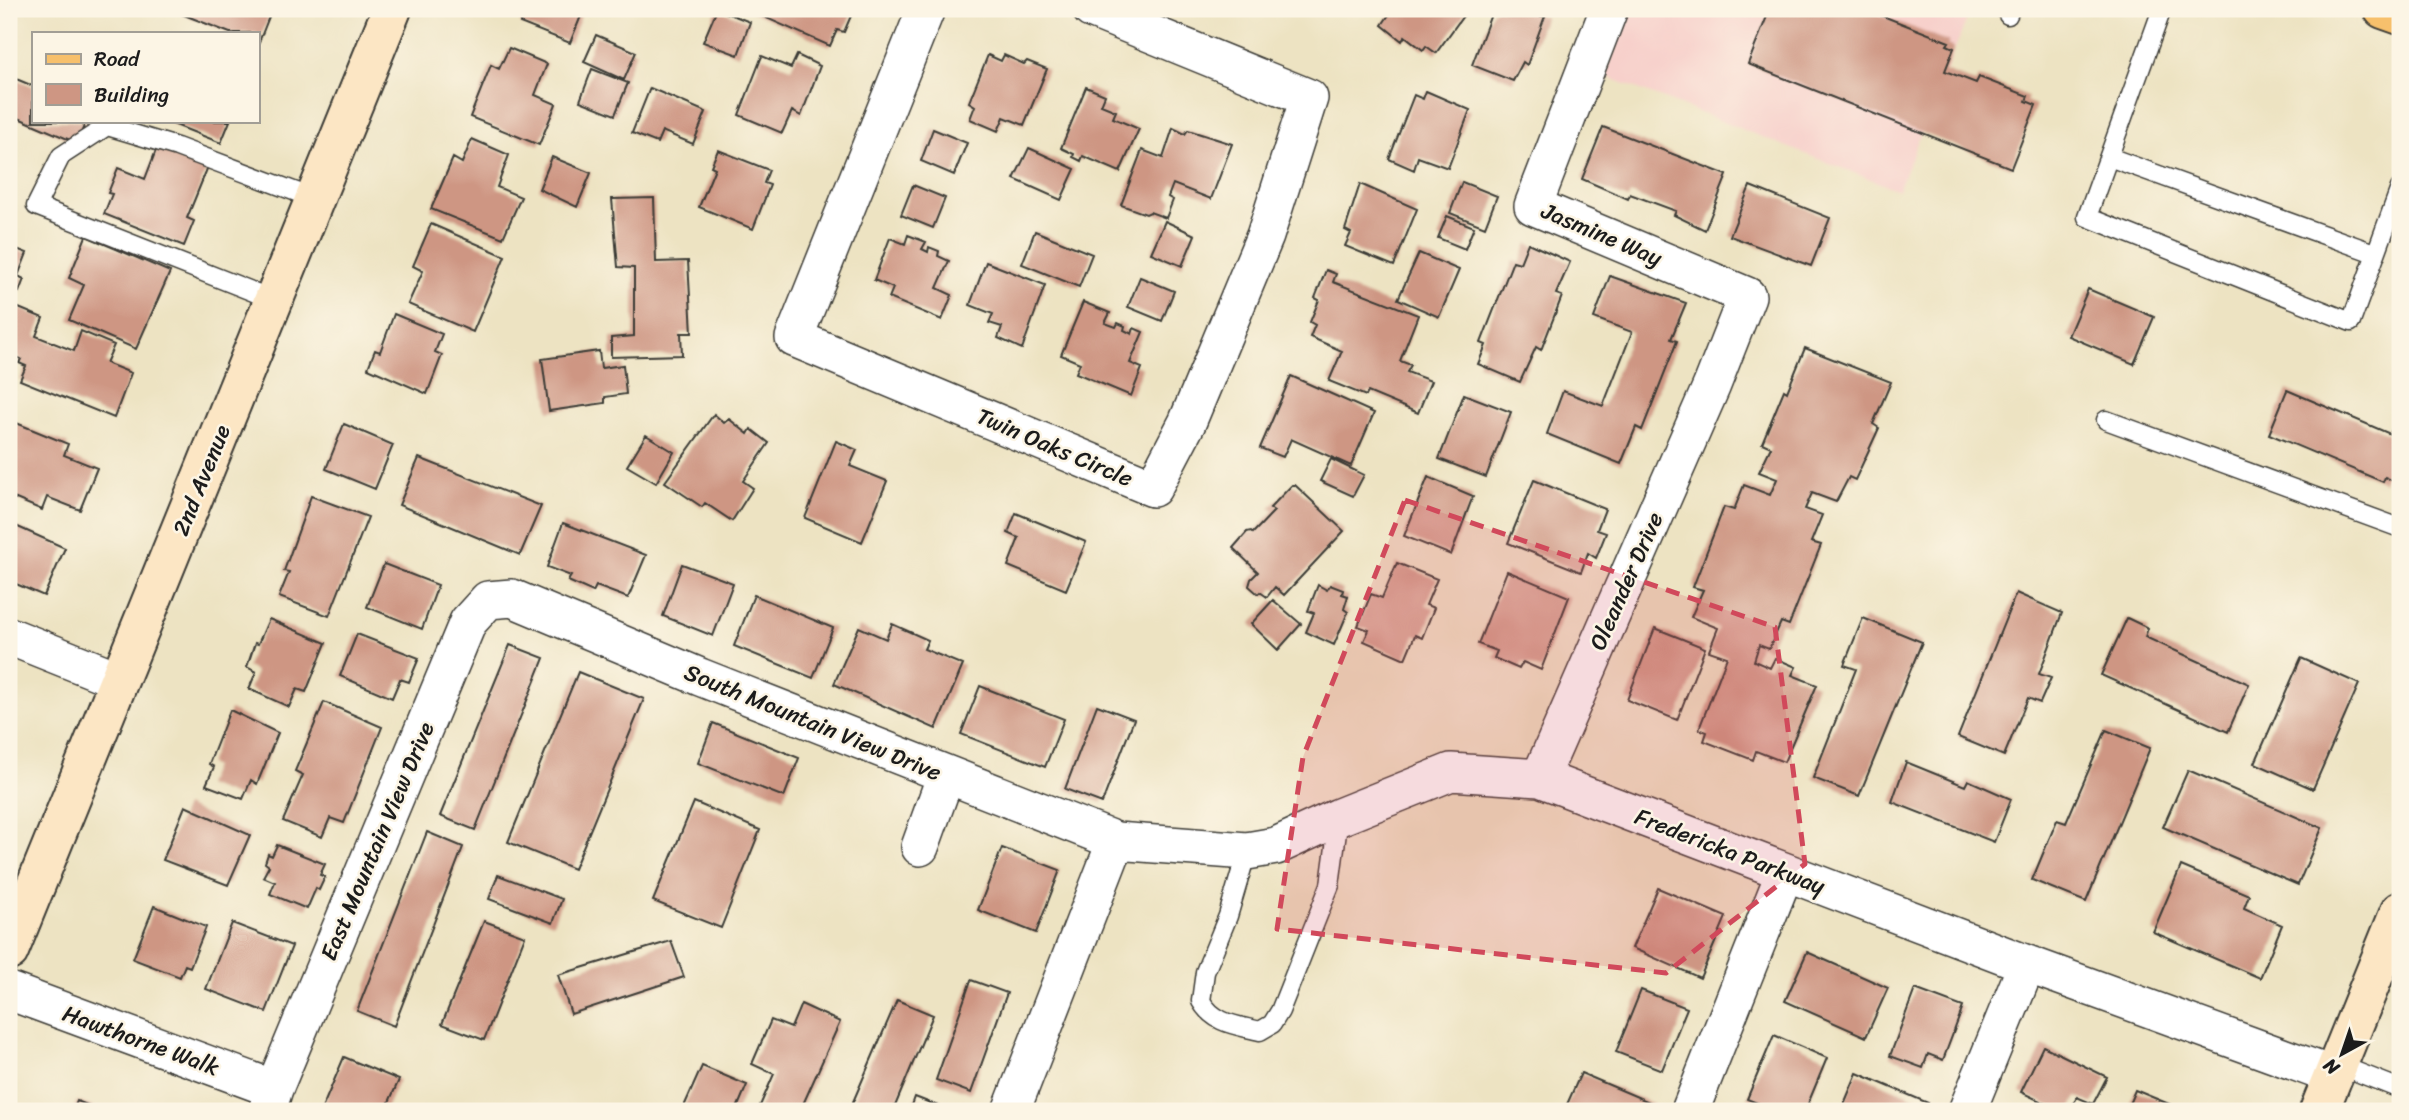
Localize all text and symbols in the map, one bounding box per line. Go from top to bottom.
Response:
legend [32,32,259,122]
text: Road [94,40,141,78]
text: Building [94,76,170,114]
street label: Jasmine Way [1534,190,1669,278]
street label: Twin Oaks Circle [970,396,1140,499]
street label: 2nd Avenue [161,418,242,542]
street label: Oleander Drive [1578,505,1675,657]
street label: South Mountain View Drive [678,652,948,793]
street label: East Mountain View Drive [309,715,446,967]
street label: Fredericka Parkway [1629,796,1831,907]
street label: Hawthorne Walk [57,993,226,1088]
north arrow [2308,1018,2378,1088]
text: N [2315,1049,2348,1084]

